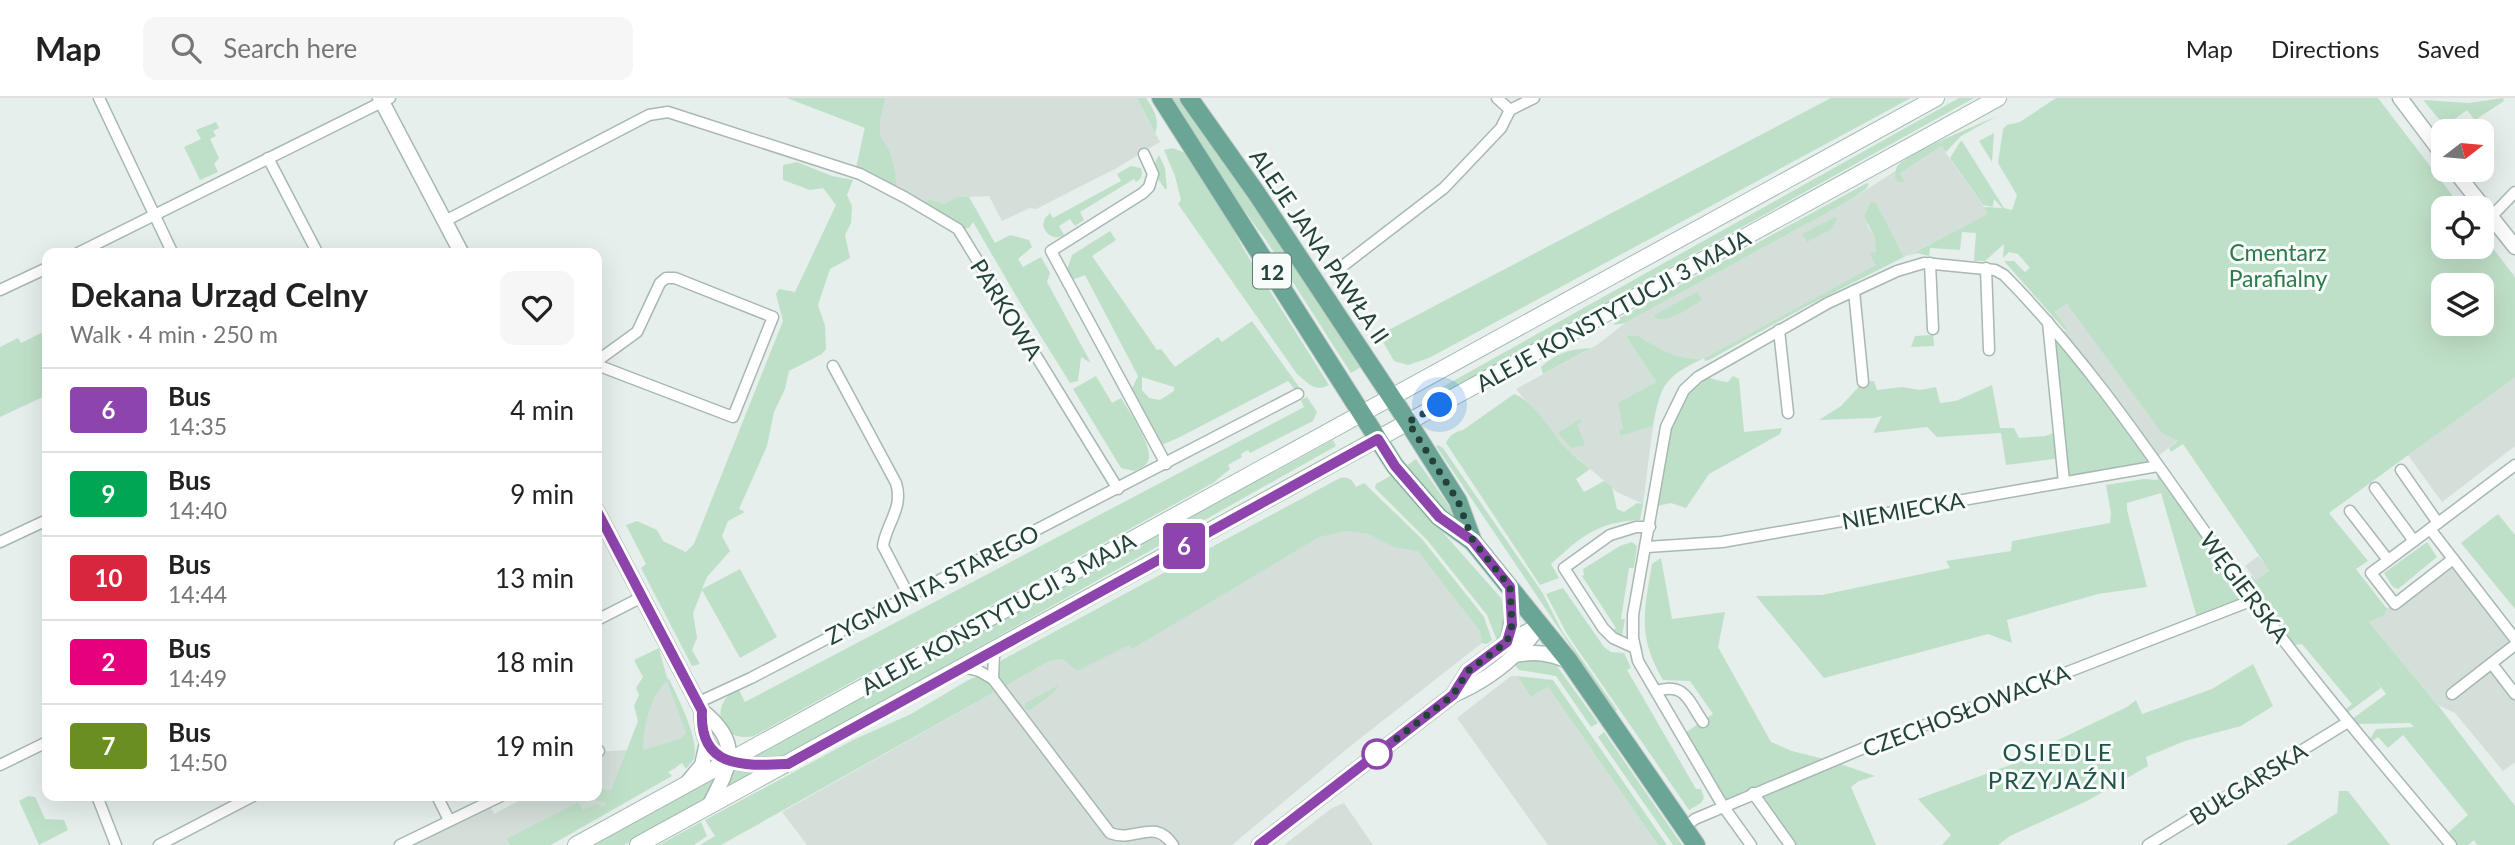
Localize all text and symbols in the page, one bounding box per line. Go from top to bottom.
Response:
search box [143,17,633,80]
text: Map [35,28,101,68]
icon: search [167,29,205,67]
text: Search here [223,32,357,64]
text: Map [2186,34,2233,63]
text: Directions [2271,34,2379,63]
text: Saved [2417,34,2480,63]
north arrow [2431,119,2494,182]
map controls [2431,119,2494,336]
street label: ALEJE JANA PAWŁA II [1244,143,1396,349]
button: locate [2431,196,2494,259]
street label: ALEJE KONSTYTUCJI 3 MAJA [1471,223,1755,397]
park label: Cmentarz Parafialny [2229,238,2328,292]
street label: PARKOWA [965,253,1049,365]
road number: 12 [1253,254,1291,288]
button: heart [500,271,574,345]
button: layers [2431,273,2494,336]
text: Dekana Urząd Celny [70,274,368,314]
text: Walk · 4 min · 250 m [70,320,278,348]
text: Bus [168,380,211,412]
your location [1422,387,1457,422]
text: 4 min [510,394,574,426]
text: 6 [102,395,115,424]
text: 14:35 [168,412,227,440]
text: Bus [168,464,211,496]
text: 9 min [510,478,574,510]
text: 9 [102,479,115,508]
street label: NIEMIECKA [1839,485,1967,535]
text: 14:40 [168,496,227,524]
street label: ZYGMUNTA STAREGO [821,518,1043,650]
line badge: 6 [1161,523,1207,569]
street label: ALEJE KONSTYTUCJI 3 MAJA [856,526,1140,700]
street label: WĘGIERSKA [2194,526,2296,648]
text: 6 [1177,531,1191,560]
text: Bus [168,548,211,580]
text: 13 min [495,562,574,594]
text: 10 [95,563,122,592]
text: 14:44 [168,580,227,608]
text: Bus [168,632,211,664]
text: 18 min [495,646,574,678]
text: 2 [102,647,115,676]
street label: CZECHOSŁOWACKA [1858,657,2074,762]
text: 14:49 [168,664,227,692]
text: Bus [168,716,211,748]
text: 19 min [495,730,574,762]
text: 7 [102,731,115,760]
street label: BUŁGARSKA [2184,736,2312,830]
district label: OSIEDLE PRZYJAŹNI [1988,737,2128,794]
unlabelled marker [1362,739,1392,769]
text: 14:50 [168,748,227,776]

